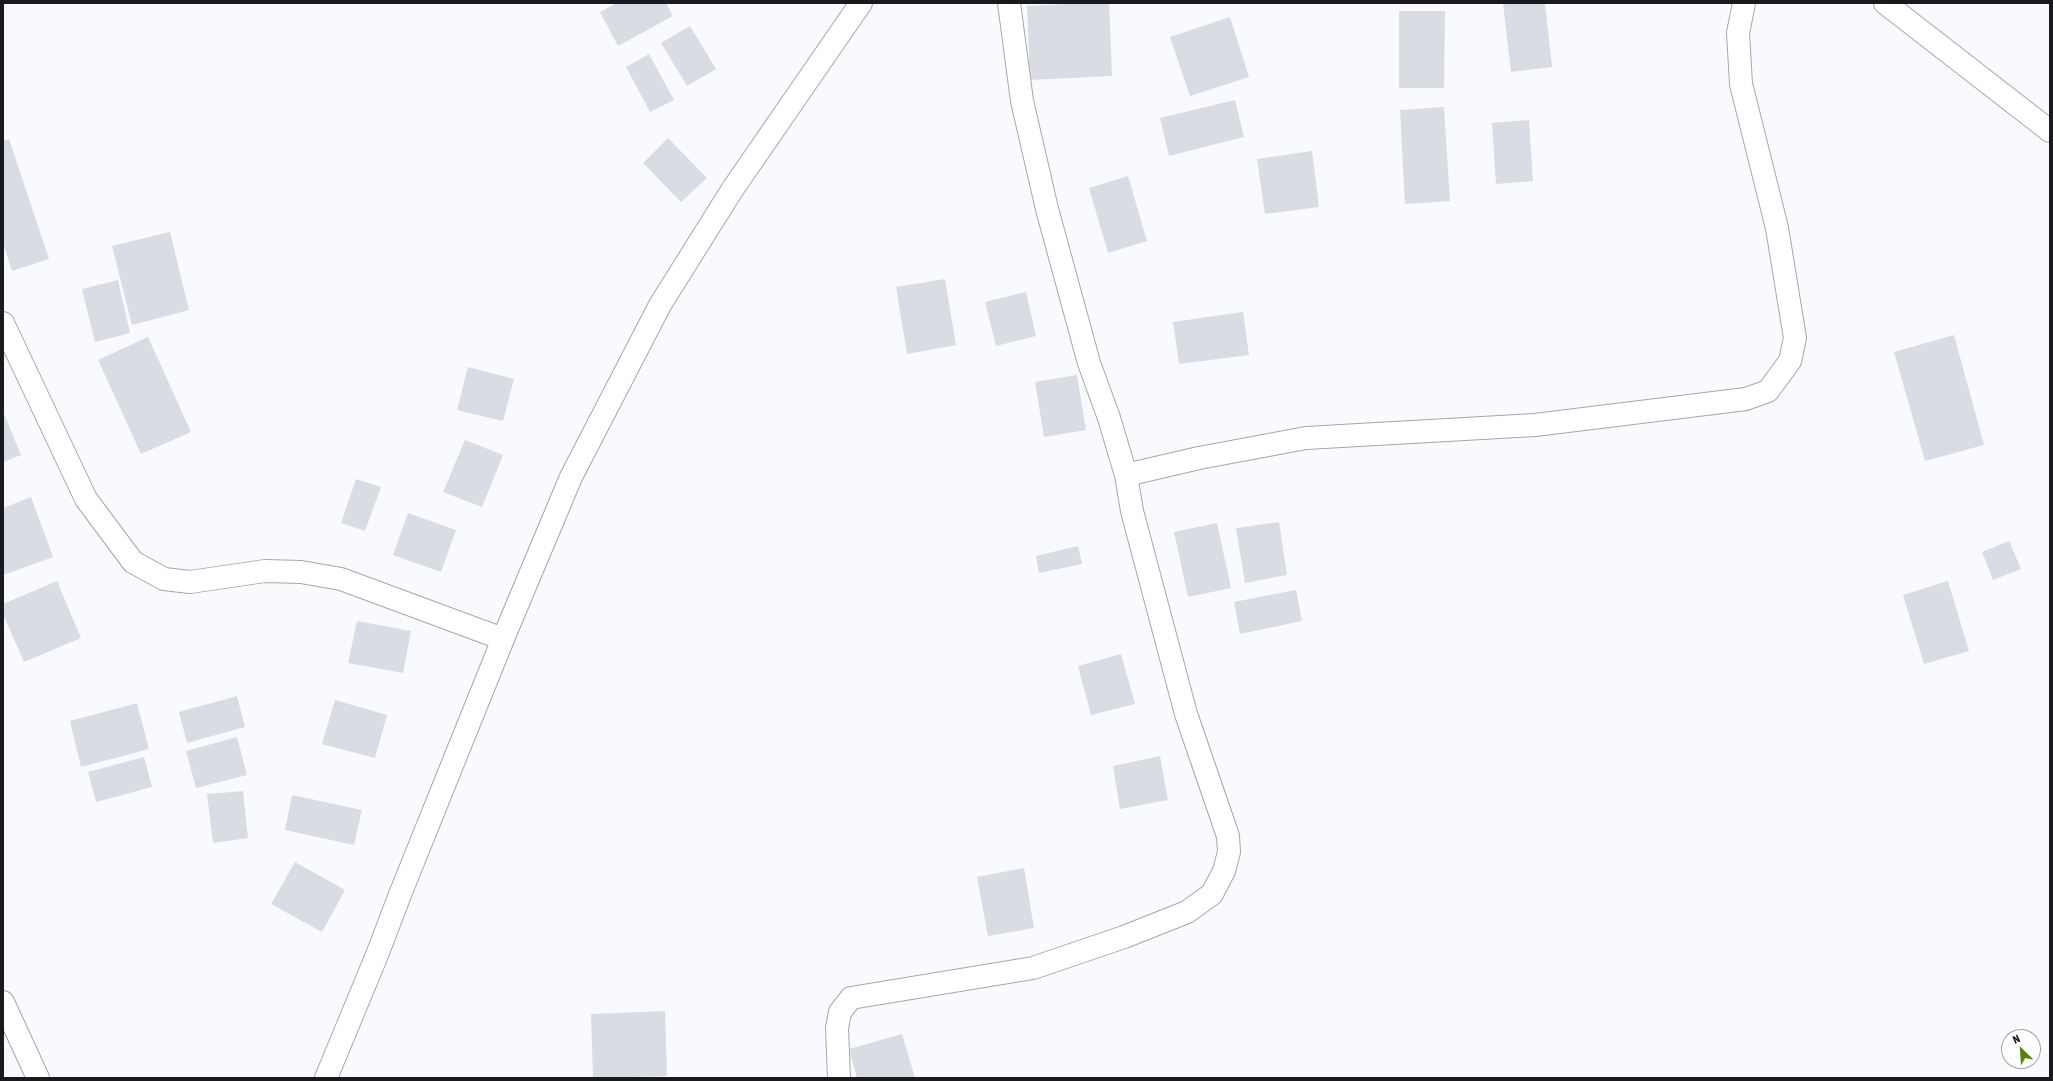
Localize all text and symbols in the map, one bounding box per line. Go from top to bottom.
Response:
north arrow [2001,1029,2041,1069]
text: N [2011,1032,2022,1046]

